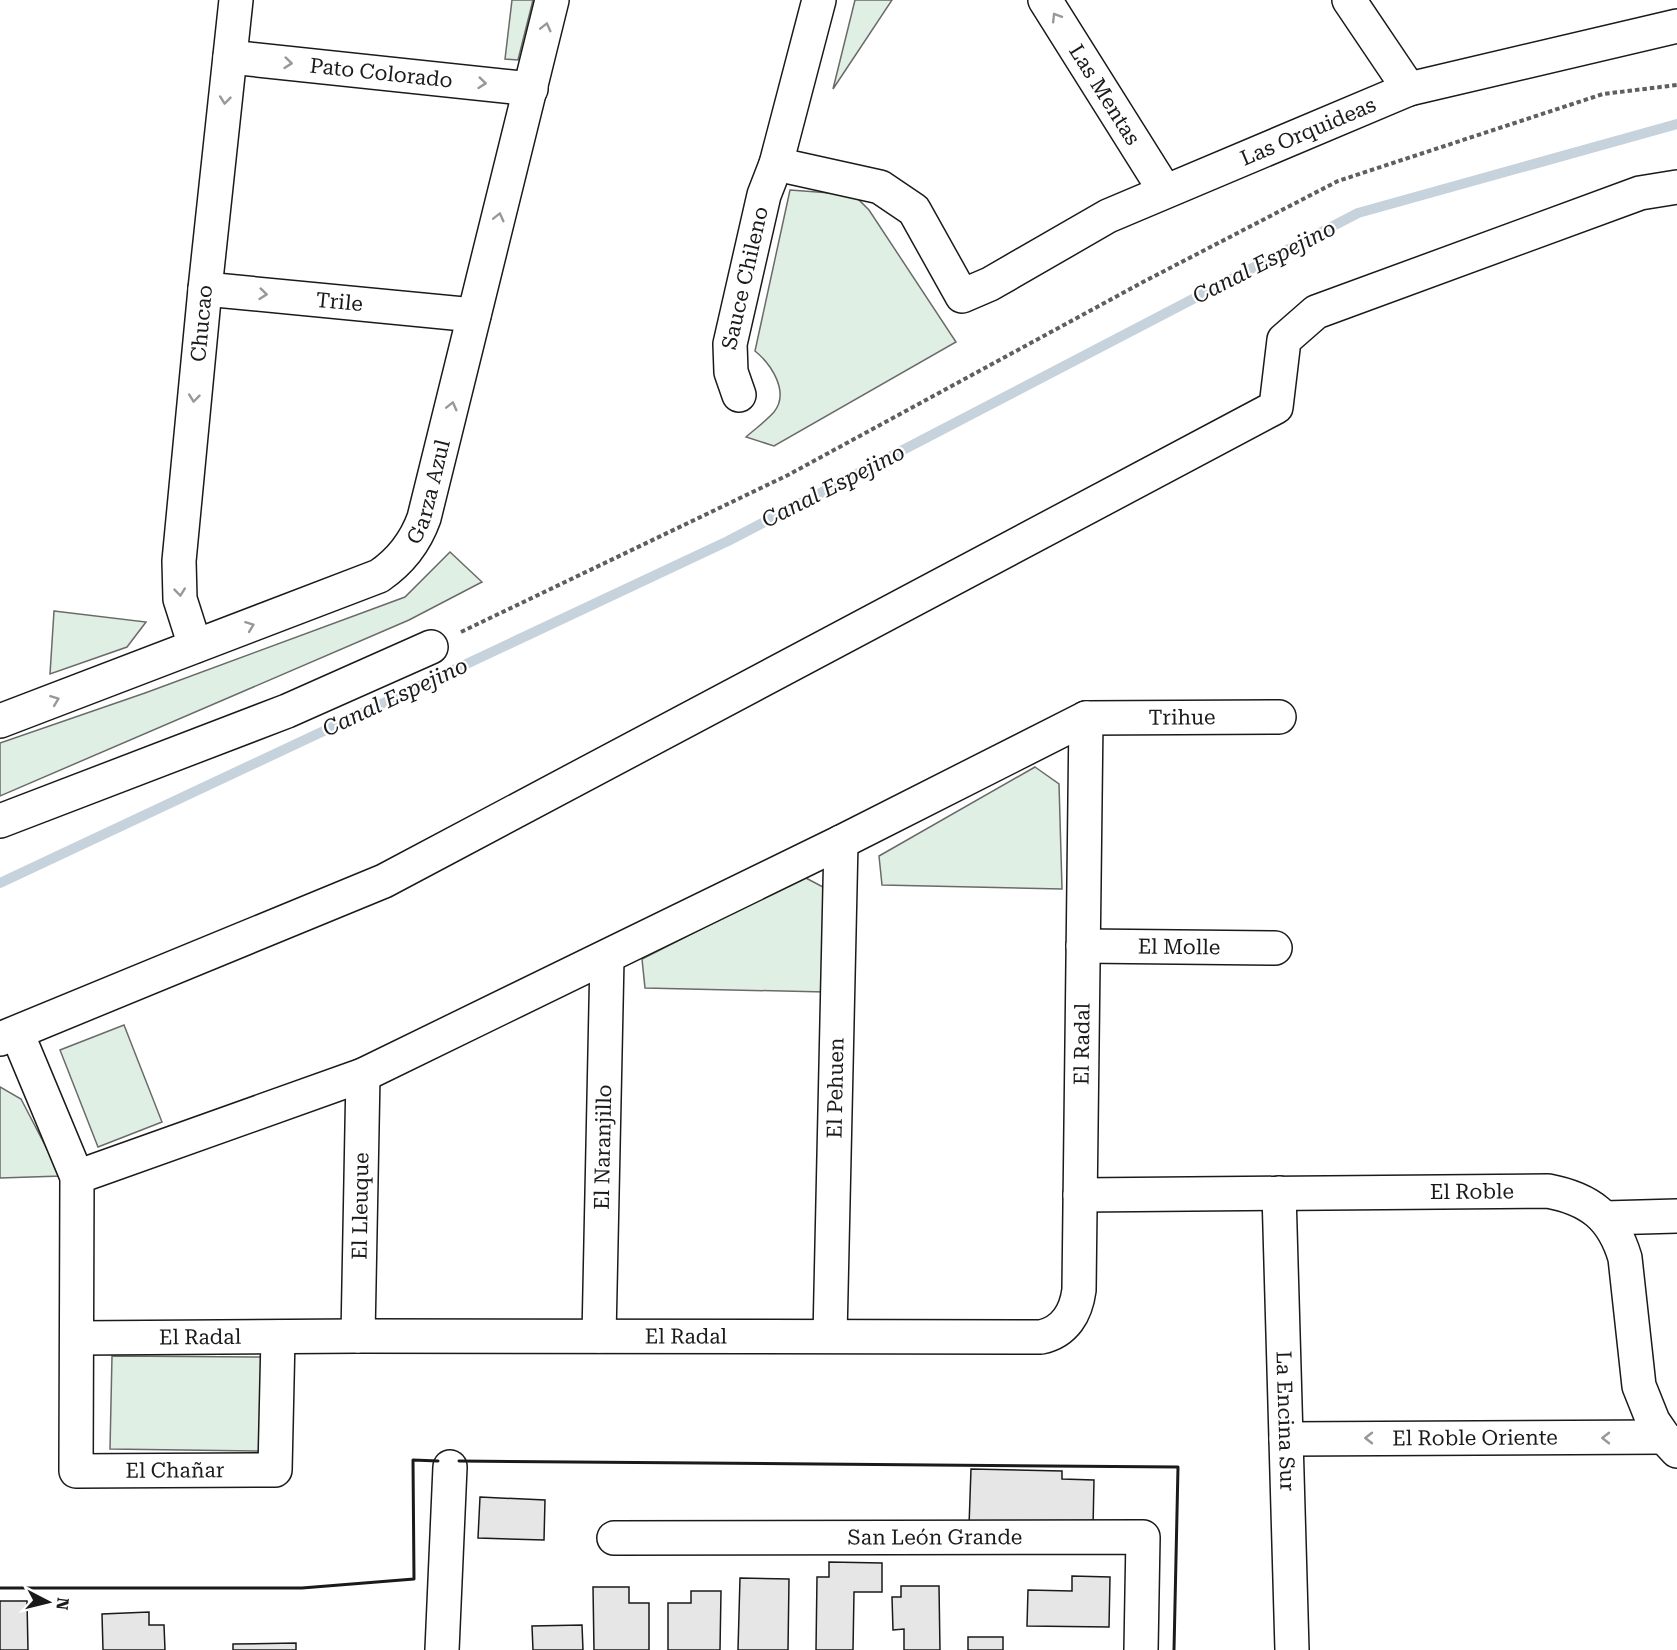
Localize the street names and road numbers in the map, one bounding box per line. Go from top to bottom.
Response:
street label: Las Mentas [1064,40,1145,149]
street label: Pato Colorado [309,54,454,93]
street label: Las Orquideas [1237,92,1379,171]
street label: Sauce Chileno [717,204,773,352]
street label: Chucao [186,284,217,363]
street label: Trile [315,288,364,316]
street label: Garza Azul [402,437,455,548]
street label: Trihue [1148,705,1216,730]
street label: El Molle [1138,935,1220,959]
street label: El Radal [1070,1002,1095,1085]
street label: El Pehuen [822,1037,849,1139]
street label: El Naranjillo [590,1084,616,1210]
street label: El Lleuque [347,1152,374,1260]
street label: El Roble [1430,1179,1514,1204]
street label: El Radal [645,1324,728,1349]
street label: El Radal [159,1325,242,1349]
street label: La Encina Sur [1271,1350,1299,1492]
street label: El Roble Oriente [1392,1426,1558,1450]
street label: El Chañar [125,1458,225,1483]
street label: San León Grande [848,1525,1022,1550]

